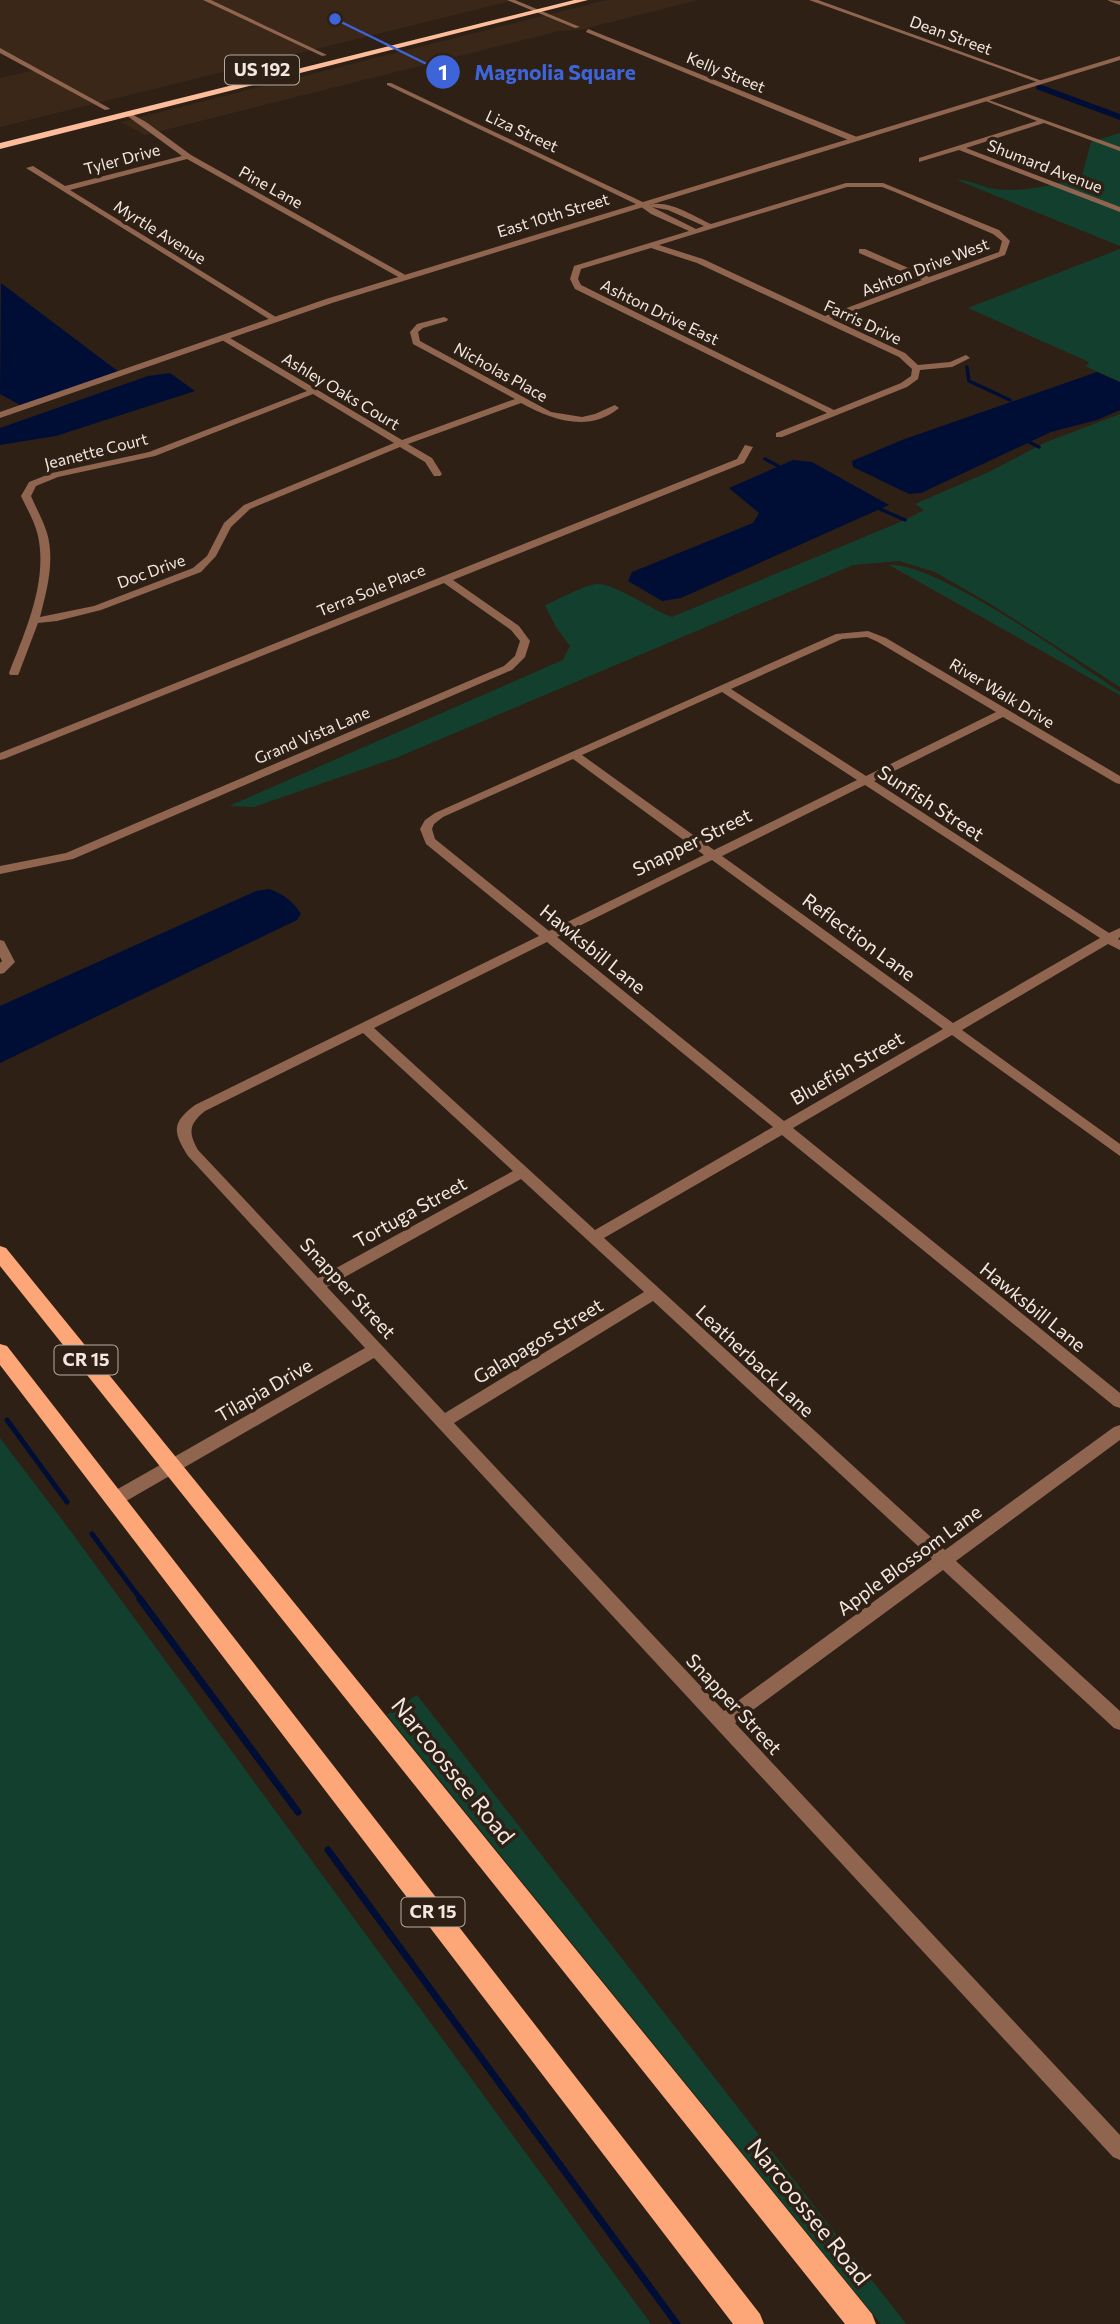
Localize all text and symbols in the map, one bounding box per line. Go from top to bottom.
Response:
street label: Dean Street [907,11,995,58]
street label: Kelly Street [684,47,769,96]
callout: Magnolia Square [425,51,650,93]
road number: US 192 [225,56,299,84]
text: 1 [438,59,448,84]
text: Magnolia Square [474,59,636,84]
street label: Liza Street [483,105,562,156]
street label: Shumard Avenue [985,135,1105,196]
street label: Tyler Drive [82,139,162,178]
street label: Pine Lane [236,161,306,212]
street label: East 10th Street [495,188,612,241]
street label: Myrtle Avenue [111,196,210,267]
street label: Ashton Drive West [858,233,992,300]
street label: Ashton Drive East [598,275,723,349]
street label: Farris Drive [822,295,905,348]
street label: Nicholas Place [451,338,552,405]
street label: Ashley Oaks Court [279,348,404,433]
street label: Jeanette Court [42,428,150,473]
street label: Doc Drive [114,549,187,592]
street label: Terra Sole Place [314,559,428,620]
street label: River Walk Drive [946,654,1058,731]
street label: Grand Vista Lane [251,702,372,767]
street label: Sunfish Street [874,760,989,846]
street label: Snapper Street [629,803,755,880]
street label: Reflection Lane [798,888,920,985]
street label: Hawksbill Lane [536,899,651,998]
street label: Bluefish Street [786,1026,908,1109]
street label: Tortuga Street [349,1171,470,1252]
street label: Snapper Street [296,1232,401,1343]
street label: Hawksbill Lane [976,1257,1091,1356]
street label: Galapagos Street [469,1293,607,1388]
street label: Leatherback Lane [691,1300,819,1421]
road number: CR 15 [55,1345,118,1374]
street label: Tilapia Drive [211,1353,316,1426]
street label: Apple Blossom Lane [832,1499,985,1620]
street label: Snapper Street [682,1648,787,1759]
street label: Narcoossee Road [386,1692,521,1849]
road number: CR 15 [402,1898,464,1926]
street label: Narcoossee Road [742,2133,877,2290]

